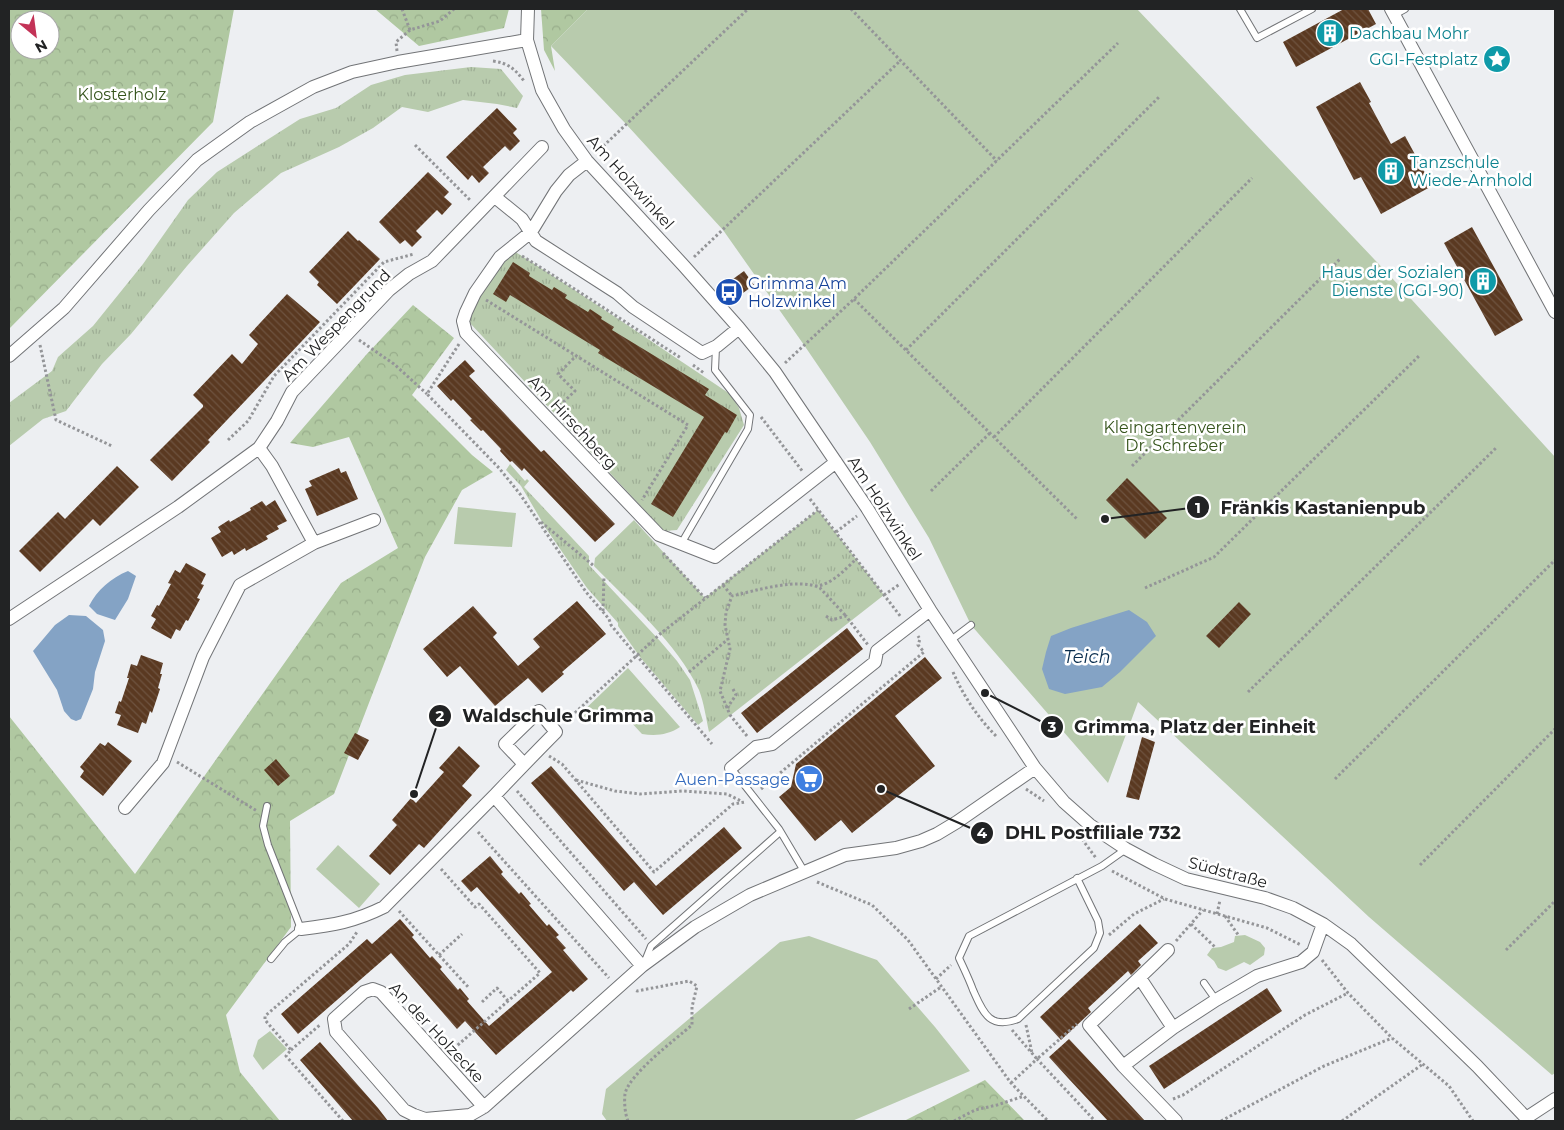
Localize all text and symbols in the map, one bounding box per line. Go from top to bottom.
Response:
north arrow [10,10,60,60]
building icon: Dachbau Mohr [1315,18,1345,48]
place label: Dachbau Mohr [1349,24,1469,43]
text: N [32,36,51,57]
place icon: GGI-Festplatz [1482,44,1512,74]
place label: GGI-Festplatz [1369,50,1478,69]
park label: Klosterholz [78,85,167,104]
street label: Am Holzwinkel [583,131,678,233]
place label: Tanzschule Wiede-Arnhold [1410,153,1533,190]
building icon: Tanzschule Wiede-Arnhold [1376,156,1406,186]
place label: Haus der Sozialen Dienste (GGI-90) [1321,263,1464,300]
street label: Am Wespengrund [278,265,395,385]
building icon: Haus der Sozialen Dienste (GGI-90) [1468,266,1498,296]
place label: Grimma Am Holzwinkel [748,274,847,311]
bus stop icon: Grimma Am Holzwinkel [714,277,744,307]
street label: Am Hirschberg [524,371,621,473]
park label: Kleingartenverein Dr. Schreber [1103,418,1247,455]
street label: Am Holzwinkel [844,453,925,564]
callout: Fränkis Kastanienpub [1185,491,1435,524]
text: Fränkis Kastanienpub [1220,497,1426,519]
text: 1 [1195,498,1201,517]
water label: Teich [1063,646,1111,668]
callout: Waldschule Grimma [428,700,664,733]
text: Waldschule Grimma [462,705,654,727]
text: 2 [436,706,445,725]
callout: Grimma, Platz der Einheit [1039,711,1326,744]
text: Grimma, Platz der Einheit [1074,716,1316,738]
text: 3 [1047,717,1057,736]
supermarket icon: Auen-Passage [794,764,824,794]
place label: Auen-Passage [675,770,790,789]
callout: DHL Postfiliale 732 [970,816,1191,849]
text: DHL Postfiliale 732 [1005,822,1181,844]
text: 4 [977,823,988,842]
street label: Südstraße [1186,853,1270,892]
street label: An der Holzecke [385,978,488,1087]

